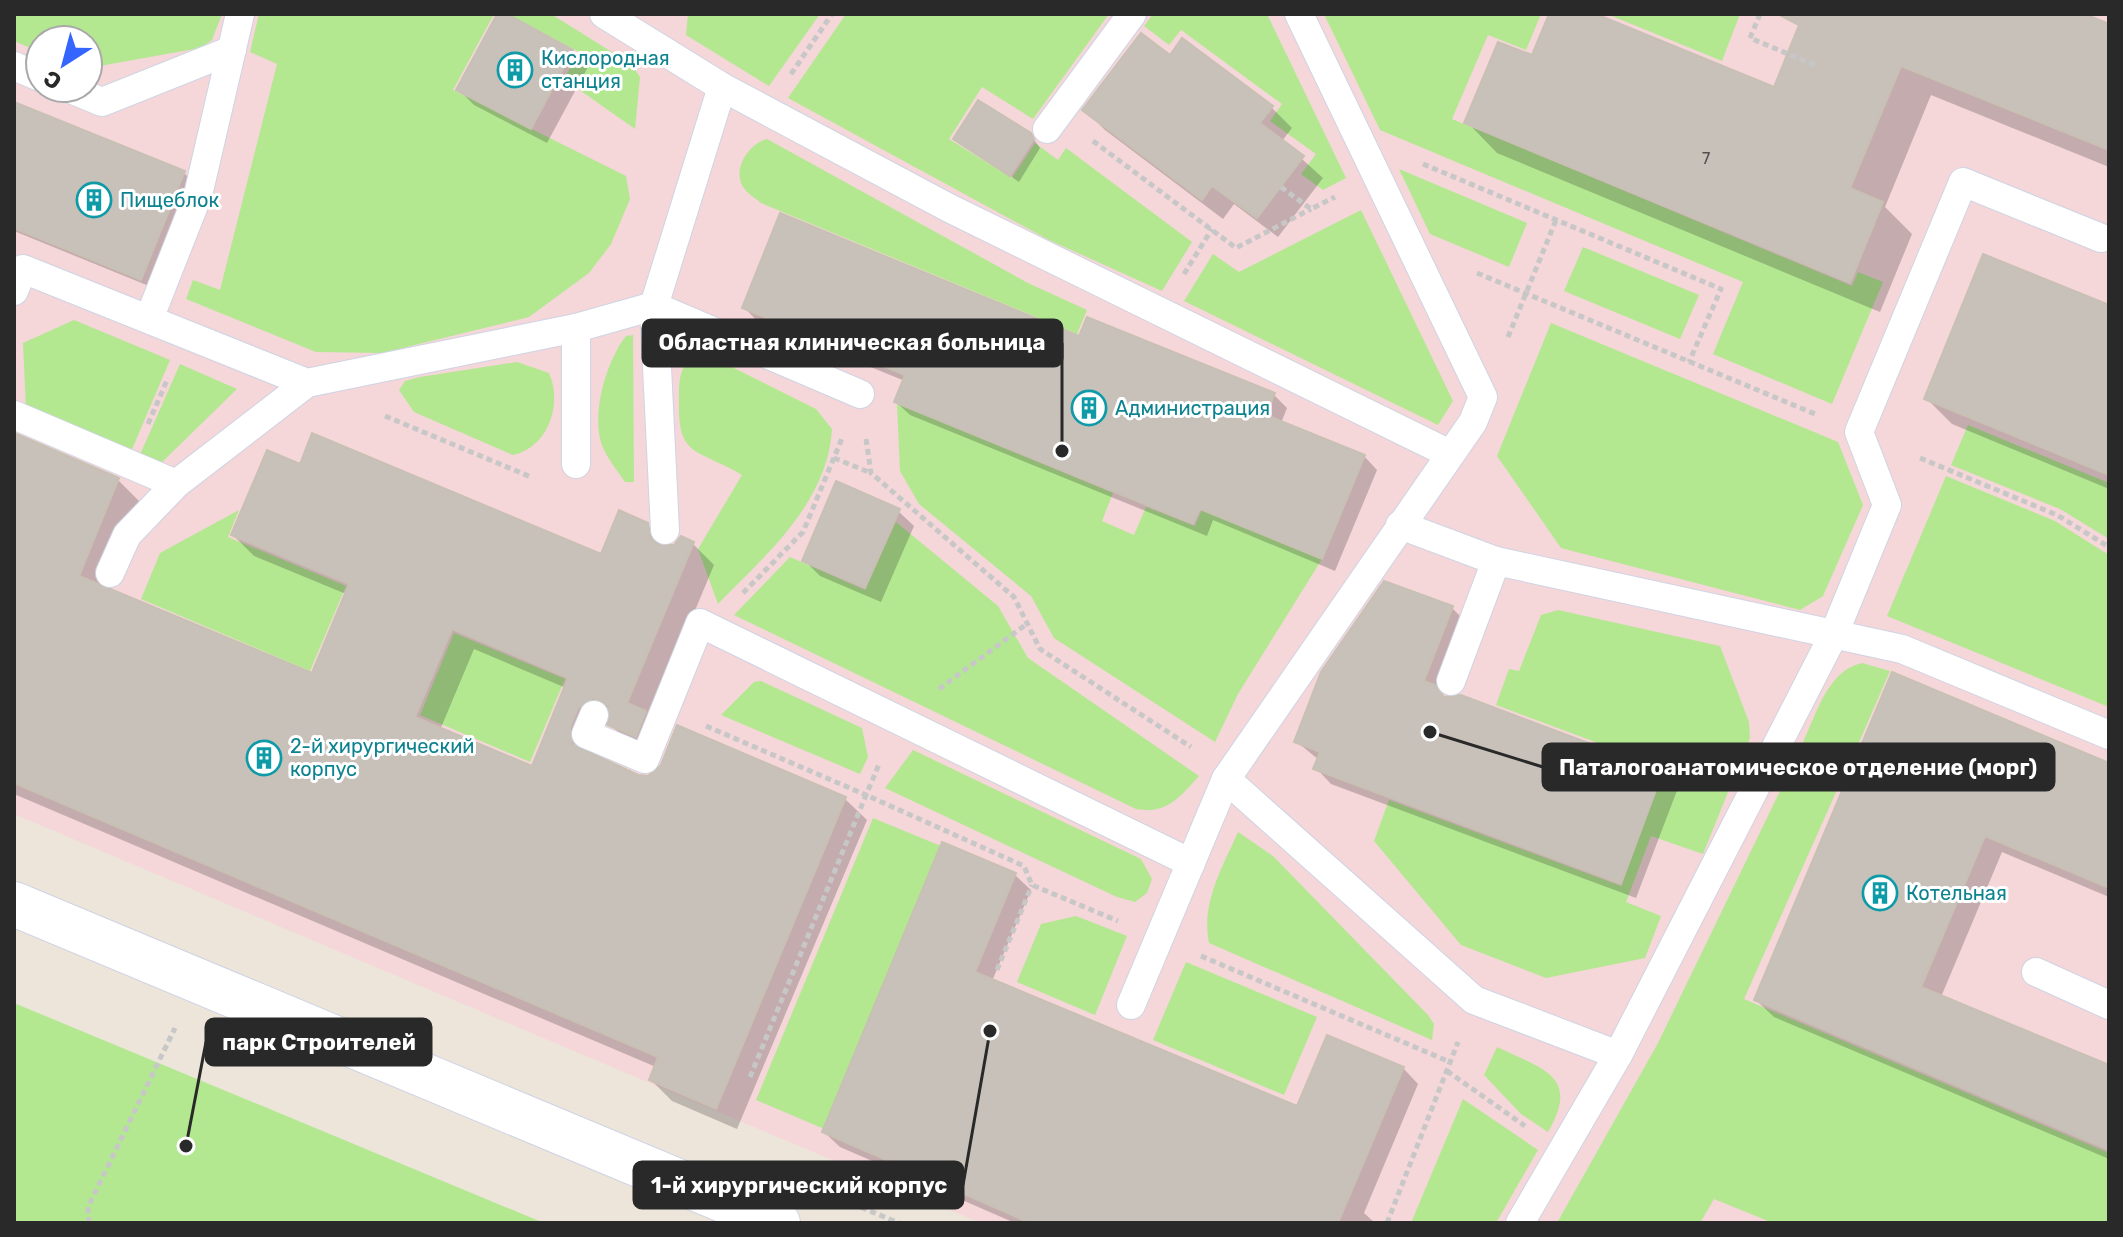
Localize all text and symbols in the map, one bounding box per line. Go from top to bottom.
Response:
north arrow [24,24,104,104]
place label: Кислородная станция [541,46,670,93]
building icon: Кислородная станция [496,51,534,89]
text: С [38,64,67,95]
house number: 7 [1702,149,1710,168]
building icon: Пищеблок [75,181,113,219]
place label: Пищеблок [120,188,220,212]
callout: Областная клиническая больница [643,320,1062,366]
text: Областная клиническая больница [658,329,1046,356]
building icon: Администрация [1070,389,1108,427]
place label: Администрация [1115,396,1270,420]
place label: 2-й хирургический корпус [290,734,475,781]
building icon: 2-й хирургический корпус [245,739,283,777]
callout: Паталогоанатомическое отделение (морг) [1543,744,2054,790]
text: Паталогоанатомическое отделение (морг) [1559,754,2037,781]
building icon: Котельная [1861,874,1899,912]
place label: Котельная [1906,881,2007,905]
callout: парк Строителей [206,1019,431,1065]
text: парк Строителей [222,1029,416,1056]
callout: 1-й хирургический корпус [634,1162,963,1208]
text: 1-й хирургический корпус [651,1172,947,1199]

